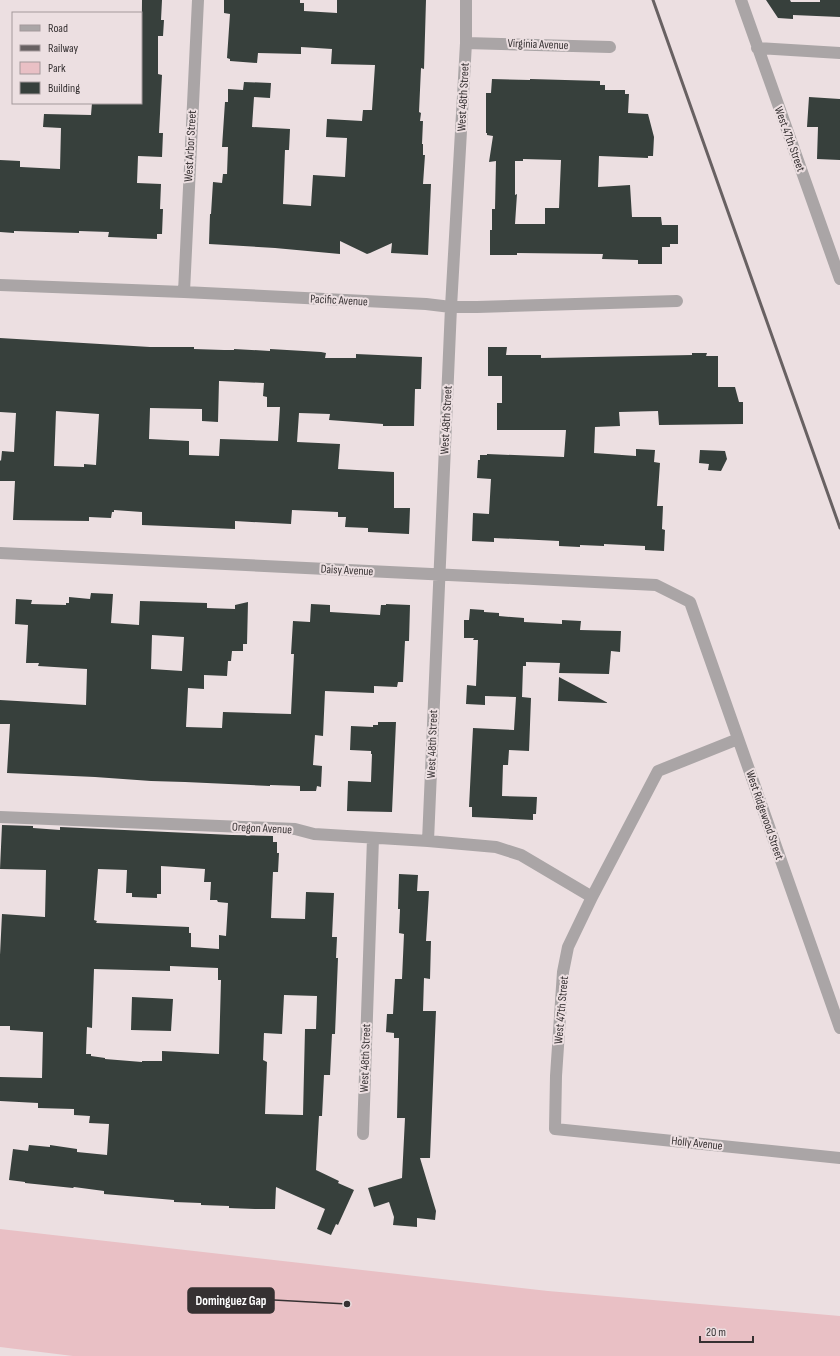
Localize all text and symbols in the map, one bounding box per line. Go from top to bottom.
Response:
legend [12,12,142,104]
text: Road [48,21,68,36]
street label: Virginia Avenue [507,36,569,53]
text: Railway [48,41,79,56]
text: Park [48,61,66,76]
street label: West 48th Street [454,62,473,132]
text: Building [48,81,80,96]
street label: West 47th Street [771,105,808,174]
street label: West Arbor Street [181,109,200,182]
street label: Pacific Avenue [310,291,368,310]
street label: West 48th Street [437,385,456,455]
street label: Daisy Avenue [320,562,374,579]
street label: West 48th Street [424,709,441,779]
street label: West Ridgewood Street [742,769,787,862]
street label: Oregon Avenue [232,819,293,838]
street label: West 47th Street [551,975,572,1045]
street label: West 48th Street [357,1023,374,1093]
street label: Holly Avenue [671,1133,723,1154]
callout: Dominguez Gap [188,1288,274,1313]
text: Dominguez Gap [196,1293,267,1309]
scale bar [700,1318,753,1344]
text: 20 m [706,1325,726,1340]

